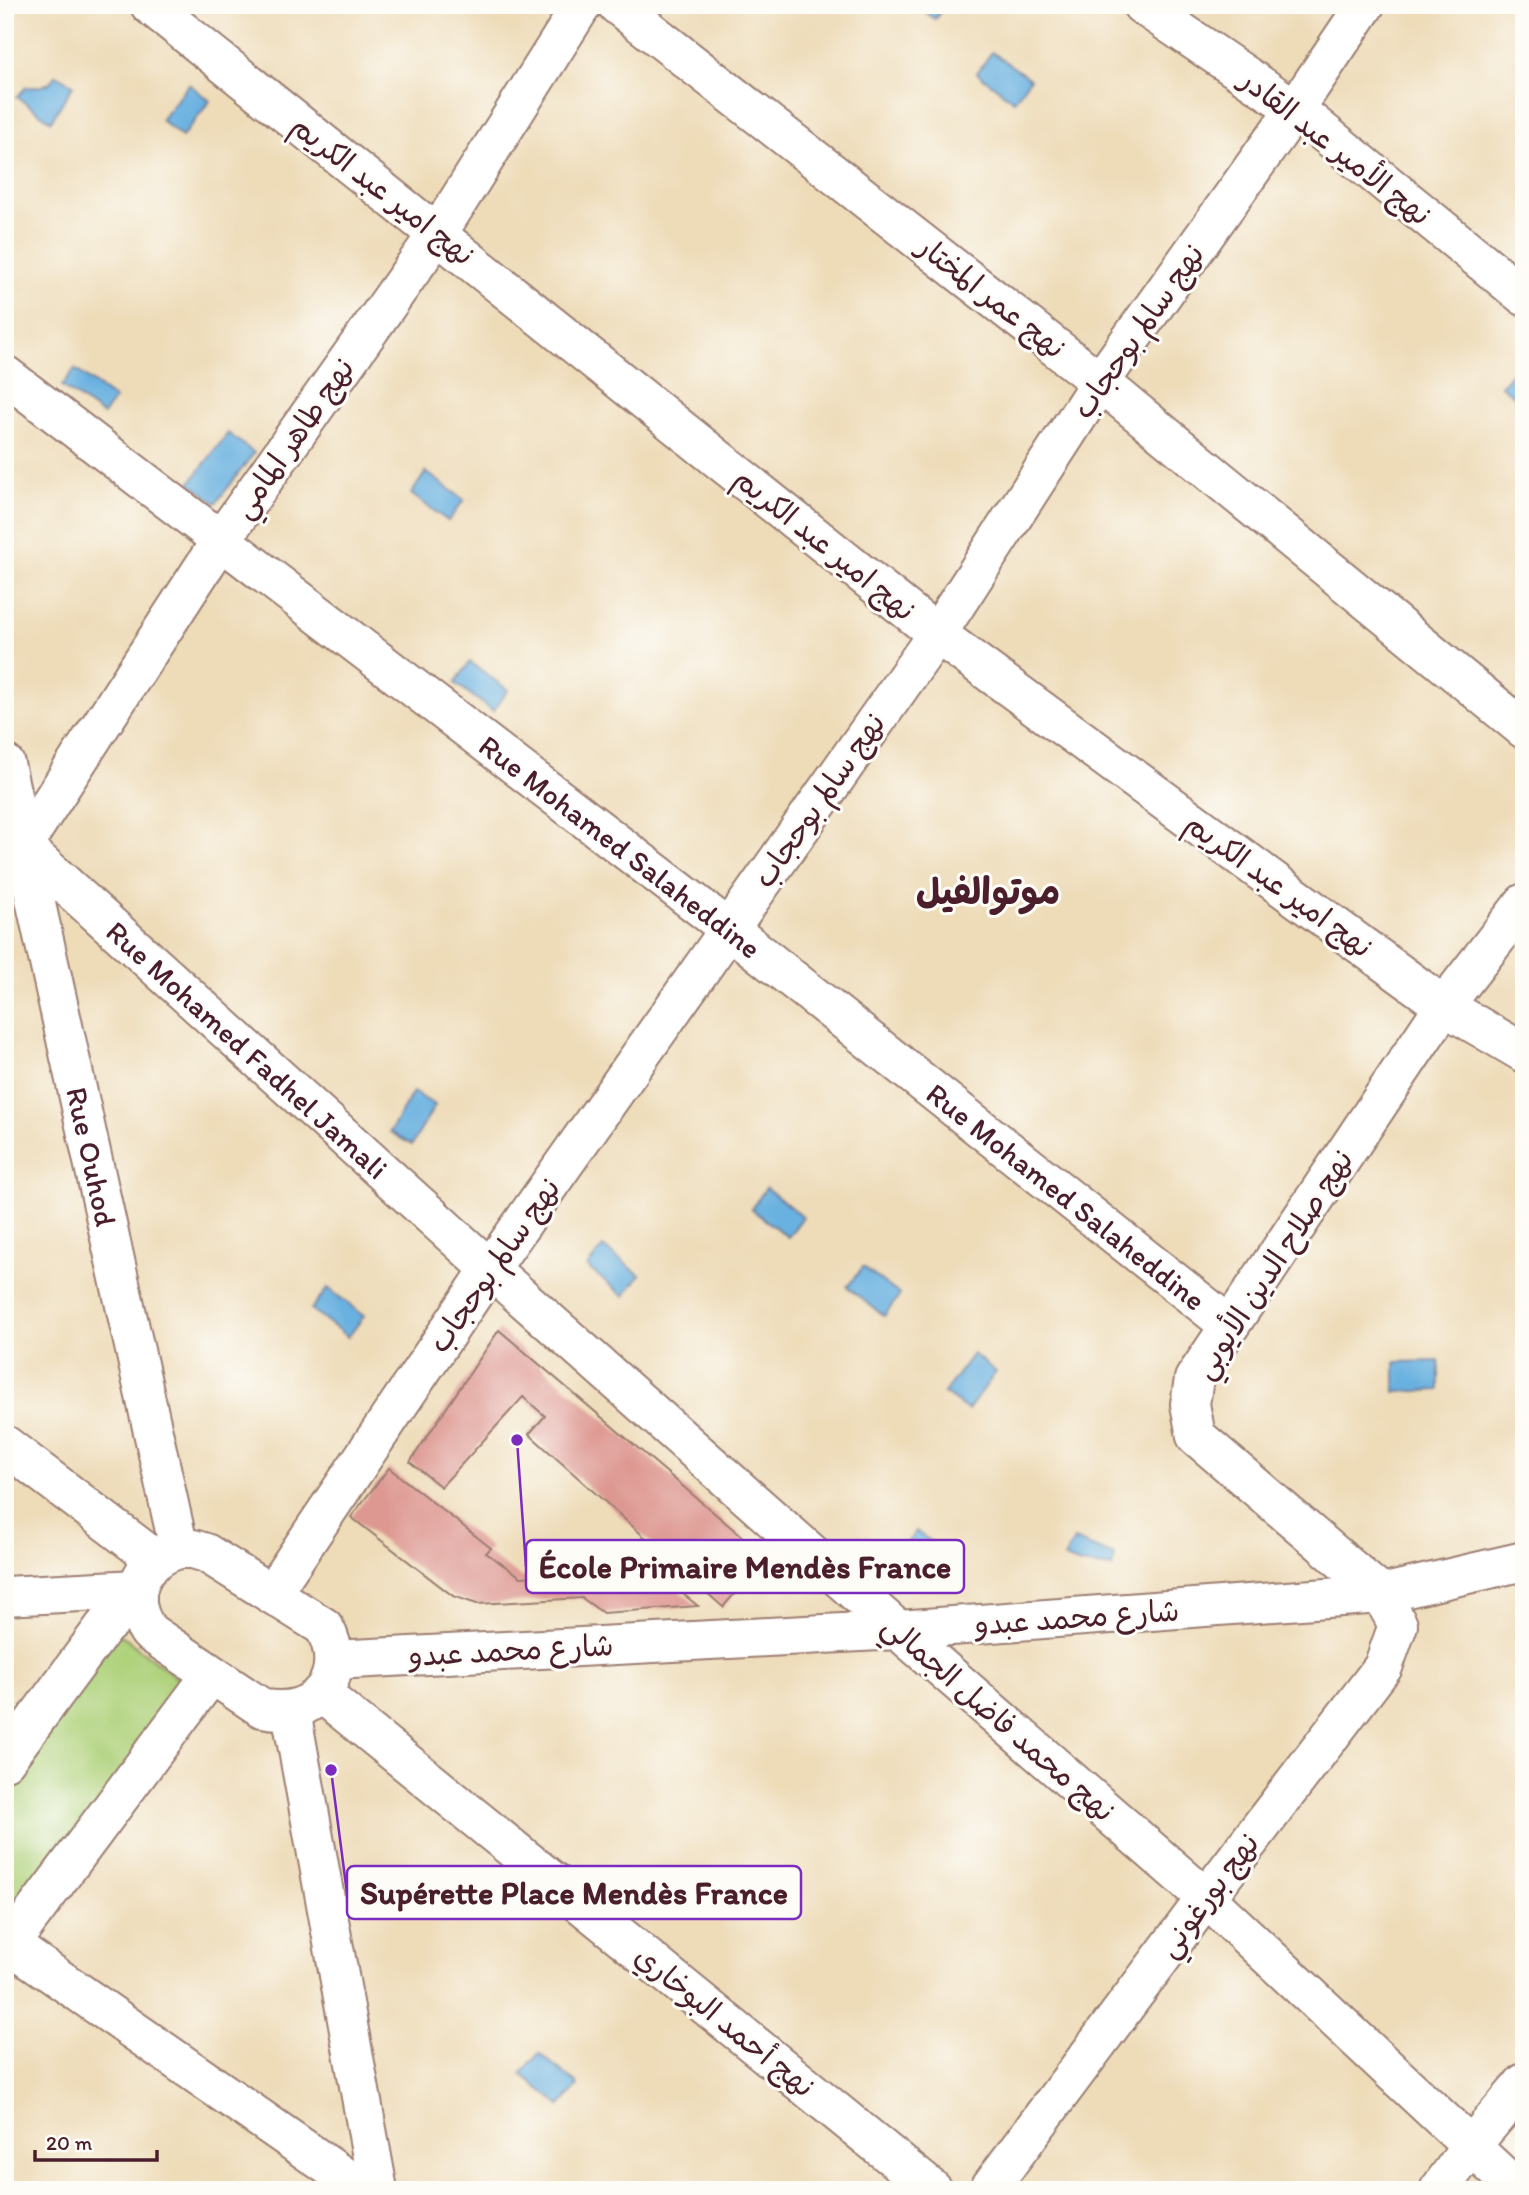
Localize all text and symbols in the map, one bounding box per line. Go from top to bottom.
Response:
street label: نهج الأمير عبد القادر [1229,58,1440,235]
street label: نهج امير عبد الكريم [281,107,482,276]
street label: نهج عمر المختار [907,226,1073,368]
street label: نهج سالم بوحجاب [1064,236,1216,428]
street label: نهج طاهر المامي [224,351,369,530]
street label: نهج امير عبد الكريم [724,460,923,632]
street label: نهج سالم بوحجاب [745,705,897,897]
street label: Rue Mohamed Salaheddine [472,726,769,966]
street label: نهج امير عبد الكريم [1176,805,1380,969]
district label: موتوالفيل [916,869,1060,915]
street label: Rue Mohamed Fadhel Jamali [99,912,396,1186]
street label: Rue Mohamed Salaheddine [919,1074,1213,1318]
street label: Rue Ouhod [59,1083,125,1230]
street label: نهج صلاح الدين الأيوبي [1184,1142,1368,1390]
street label: نهج سالم بوحجاب [420,1170,572,1362]
callout: École Primaire Mendès France [526,1540,964,1593]
text: École Primaire Mendès France [539,1548,951,1586]
street label: شارع محمد عبدو [971,1591,1181,1646]
street label: نهج محمد فاضل الجمالي [870,1607,1123,1835]
street label: شارع محمد عبدو [406,1626,615,1677]
street label: نهج بورغوني [1149,1825,1273,1969]
callout: Supérette Place Mendès France [347,1866,801,1919]
text: Supérette Place Mendès France [360,1874,788,1912]
street label: نهج أحمد البوخاري [626,1937,822,2107]
scale bar [35,2118,158,2162]
text: 20 m [46,2130,93,2155]

